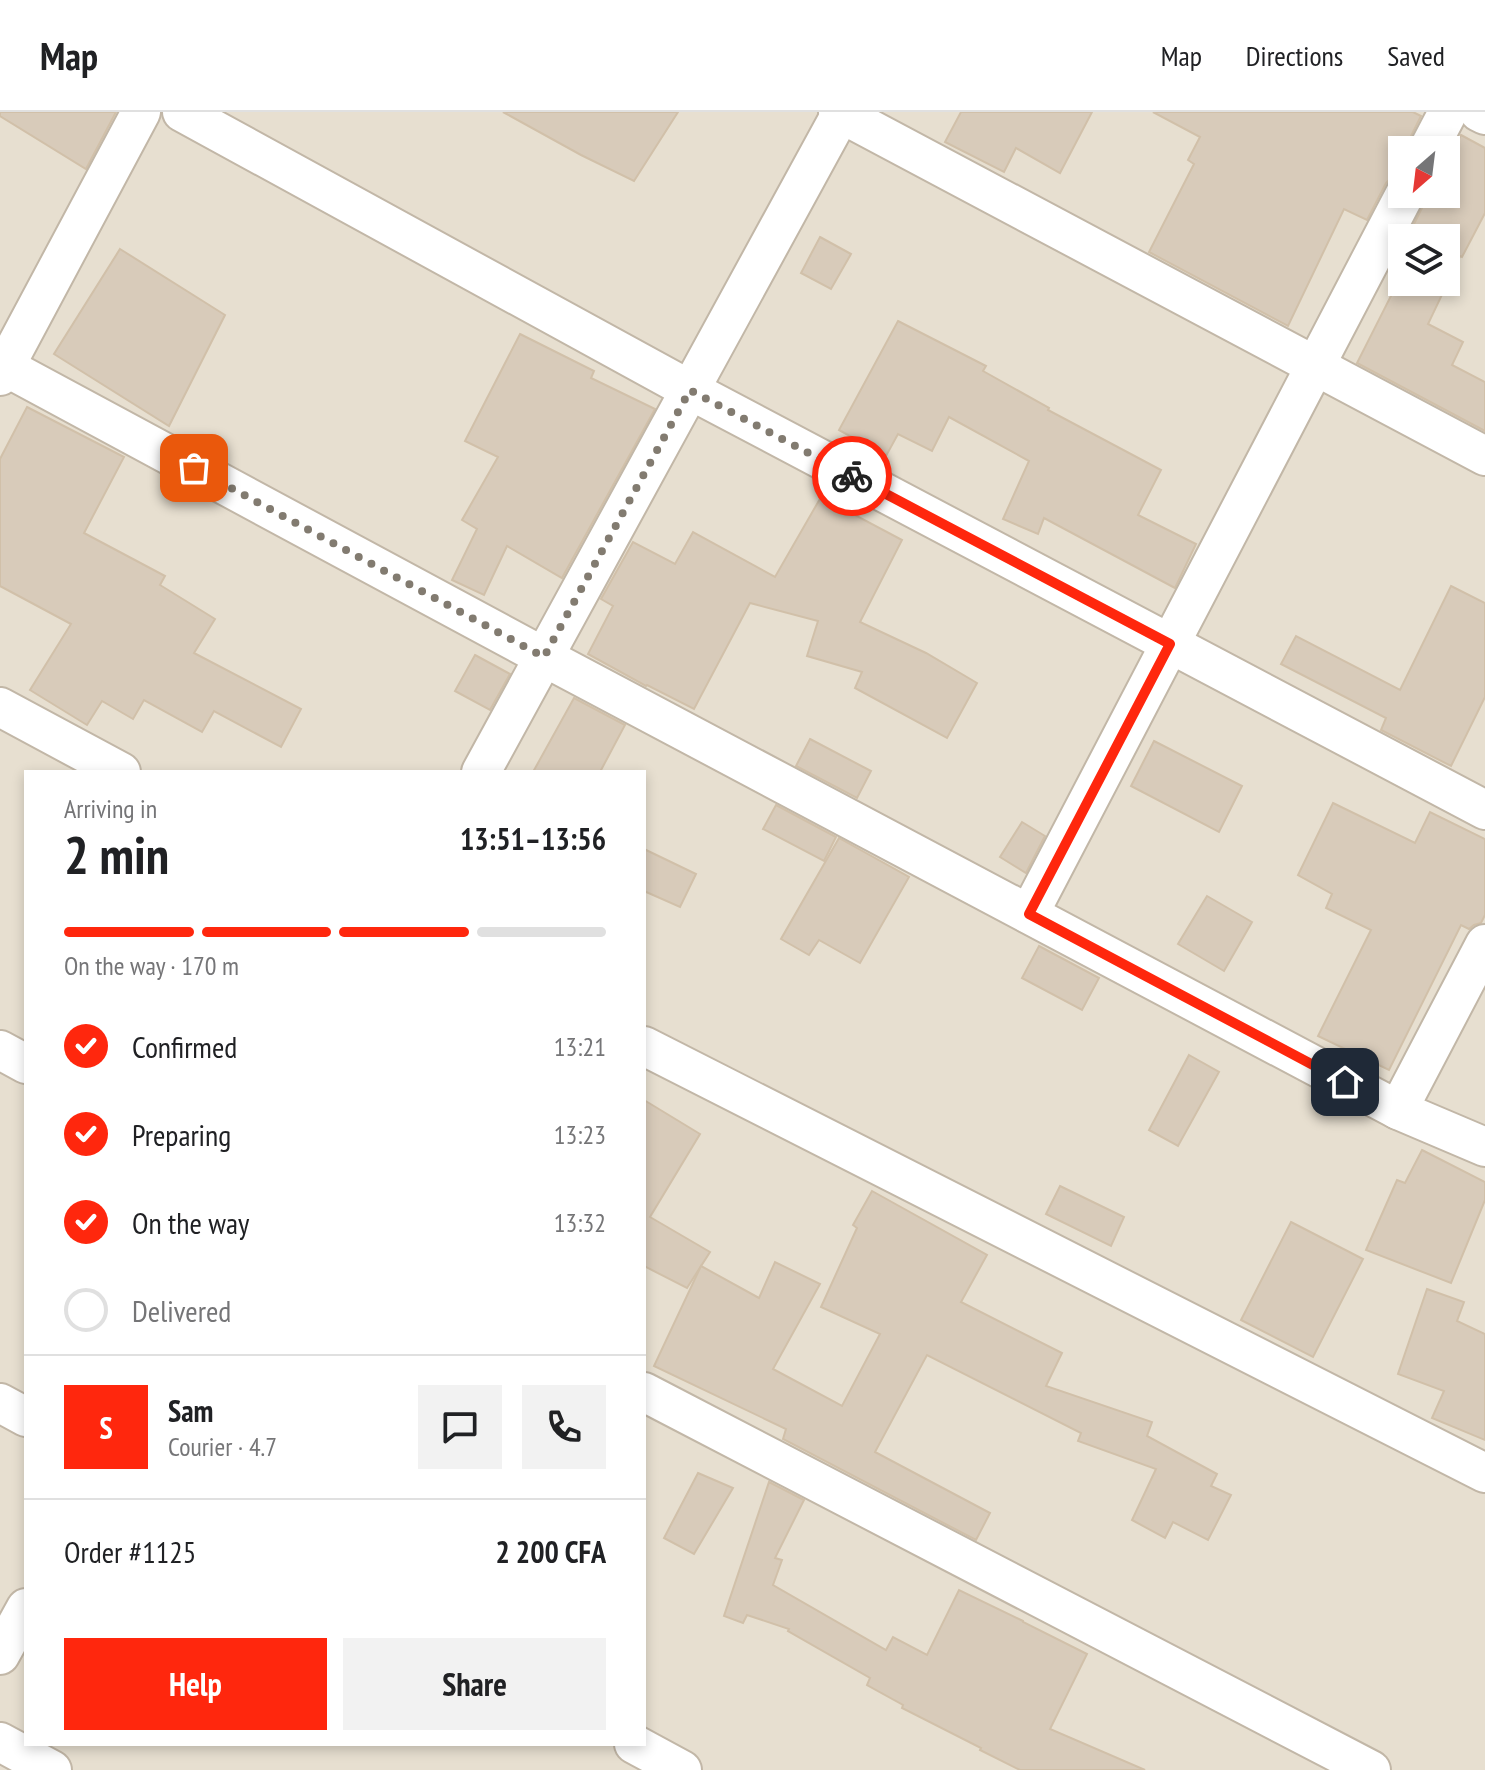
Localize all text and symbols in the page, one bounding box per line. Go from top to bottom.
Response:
text: Map [40,31,98,80]
text: Map [1161,37,1202,74]
text: Directions [1246,37,1343,74]
text: Saved [1387,37,1445,74]
north arrow [1388,136,1460,208]
map controls [1388,136,1460,296]
button: layers [1388,224,1460,296]
pin [160,434,228,502]
courier [812,436,892,516]
icon: bag [172,446,216,490]
icon: bike [830,454,874,498]
text: Arriving in [64,792,157,825]
text: 13:51–13:56 [460,819,606,858]
text: 2 min [64,821,169,888]
text: On the way · 170 m [64,949,239,982]
icon: check [64,1024,108,1068]
text: Confirmed [132,1027,237,1066]
text: 13:21 [554,1030,606,1063]
pin [1311,1048,1379,1116]
icon: home [1323,1060,1367,1104]
icon: check [64,1112,108,1156]
text: Preparing [132,1115,231,1154]
text: 13:23 [554,1118,606,1151]
icon: check [64,1200,108,1244]
text: On the way [132,1203,249,1242]
text: 13:32 [554,1206,606,1239]
text: Delivered [132,1291,231,1330]
button: chat [418,1385,502,1469]
button: phone [522,1385,606,1469]
text: Sam [168,1391,213,1430]
text: S [99,1408,113,1447]
text: Courier · 4.7 [168,1430,277,1463]
text: Order #1125 [64,1532,196,1571]
text: 2 200 CFA [495,1532,606,1571]
button: Help [64,1638,327,1730]
button: Share [343,1638,606,1730]

